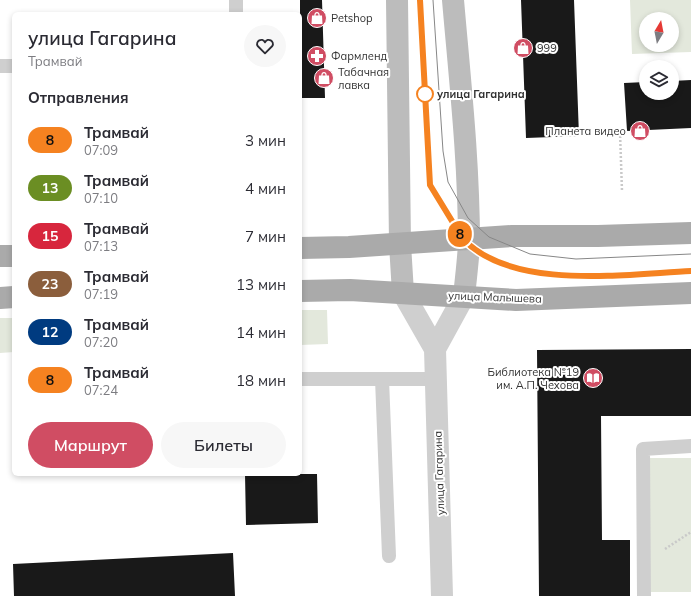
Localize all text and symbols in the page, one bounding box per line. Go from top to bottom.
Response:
shop icon: Petshop [306,7,328,29]
place label: Petshop [331,11,373,25]
north arrow [639,12,679,52]
map controls [639,12,679,100]
button: heart [244,25,286,67]
text: улица Гагарина [28,26,176,50]
shop icon: 999 [512,37,534,59]
place label: 999 [537,41,557,55]
pharmacy icon: Фармленд [306,45,328,67]
place label: Фармленд [331,49,387,63]
text: Трамвай [28,53,82,69]
button: layers [639,60,679,100]
place label: Табачная лавка [338,65,389,92]
shop icon: Табачная лавка [313,67,335,89]
marker: улица Гагарина [416,85,434,103]
place label: улица Гагарина [437,87,525,101]
text: Отправления [28,88,129,107]
shop icon: Планета видео [629,120,651,142]
text: Трамвай [84,123,149,142]
place label: Планета видео [545,124,626,138]
text: 8 [46,131,54,149]
text: 3 мин [245,131,286,150]
text: 07:09 [84,142,118,158]
text: Трамвай [84,171,149,190]
text: 13 [42,179,58,197]
text: 4 мин [245,179,286,198]
text: 07:10 [84,190,118,206]
text: Трамвай [84,219,149,238]
line badge: 8 [447,221,473,247]
text: 8 [456,225,464,243]
text: 15 [42,227,58,245]
text: 7 мин [245,227,286,246]
text: 07:13 [84,238,118,254]
text: Трамвай [84,267,149,286]
text: 23 [42,275,58,293]
text: 13 мин [236,275,286,294]
text: 07:19 [84,286,118,302]
street label: улица Малышева [448,288,542,306]
text: Трамвай [84,315,149,334]
text: 12 [42,323,58,341]
text: 14 мин [236,323,286,342]
text: 07:20 [84,334,118,350]
text: Трамвай [84,363,149,382]
place label: Библиотека №19 им. А.П. Чехова [488,365,579,392]
library icon: Библиотека №19 им. А.П. Чехова [582,367,604,389]
text: 8 [46,371,54,389]
text: 18 мин [236,371,286,390]
text: 07:24 [84,382,118,398]
button: Маршрут [28,422,153,468]
button: Билеты [161,422,286,468]
street label: улица Гагарина [431,431,447,515]

